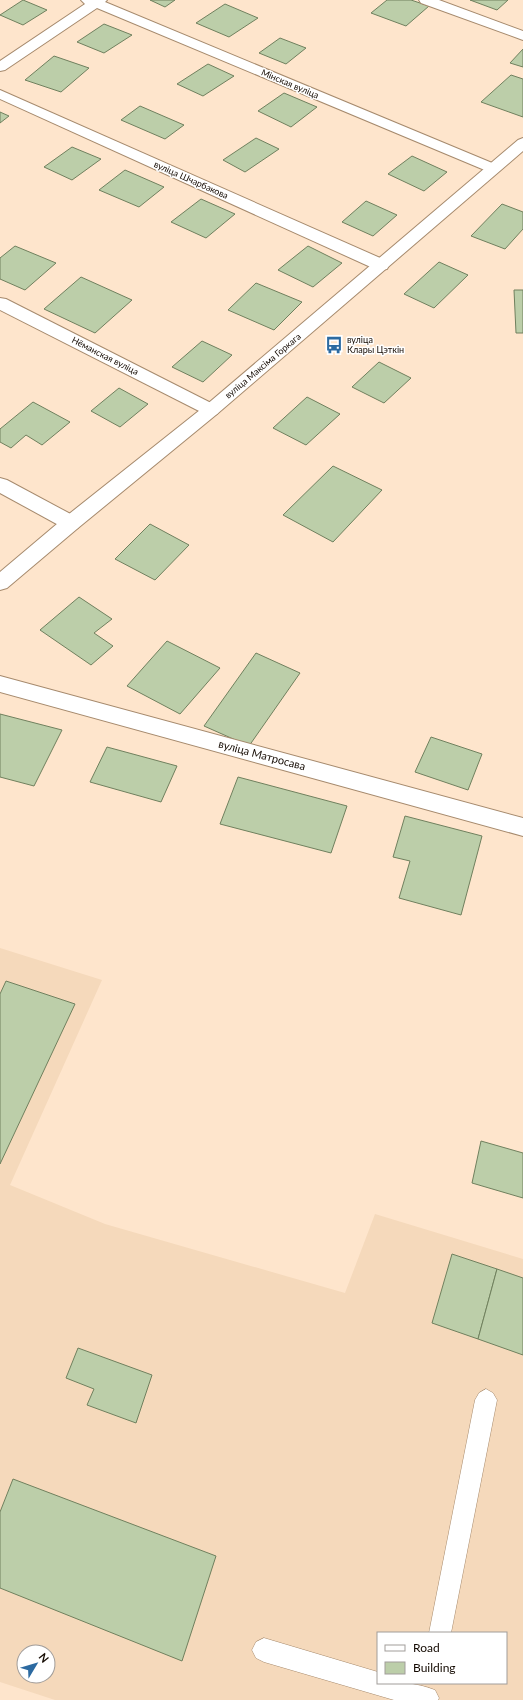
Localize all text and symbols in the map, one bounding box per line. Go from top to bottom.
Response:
street label: Мінская вуліца [260,66,321,101]
street label: вуліца Шчарбакова [152,158,230,201]
street label: вуліца Максіма Горкага [222,331,303,401]
street label: Нёманская вуліца [70,334,140,377]
place label: вуліца Клары Цэткін [347,334,404,355]
bus stop icon: вуліца Клары Цэткін [324,335,344,355]
street label: вуліца Матросава [217,737,307,772]
legend [377,1632,507,1684]
text: Road [413,1640,440,1655]
north arrow [16,1644,56,1684]
text: N [37,1650,52,1665]
text: Building [413,1660,456,1675]

